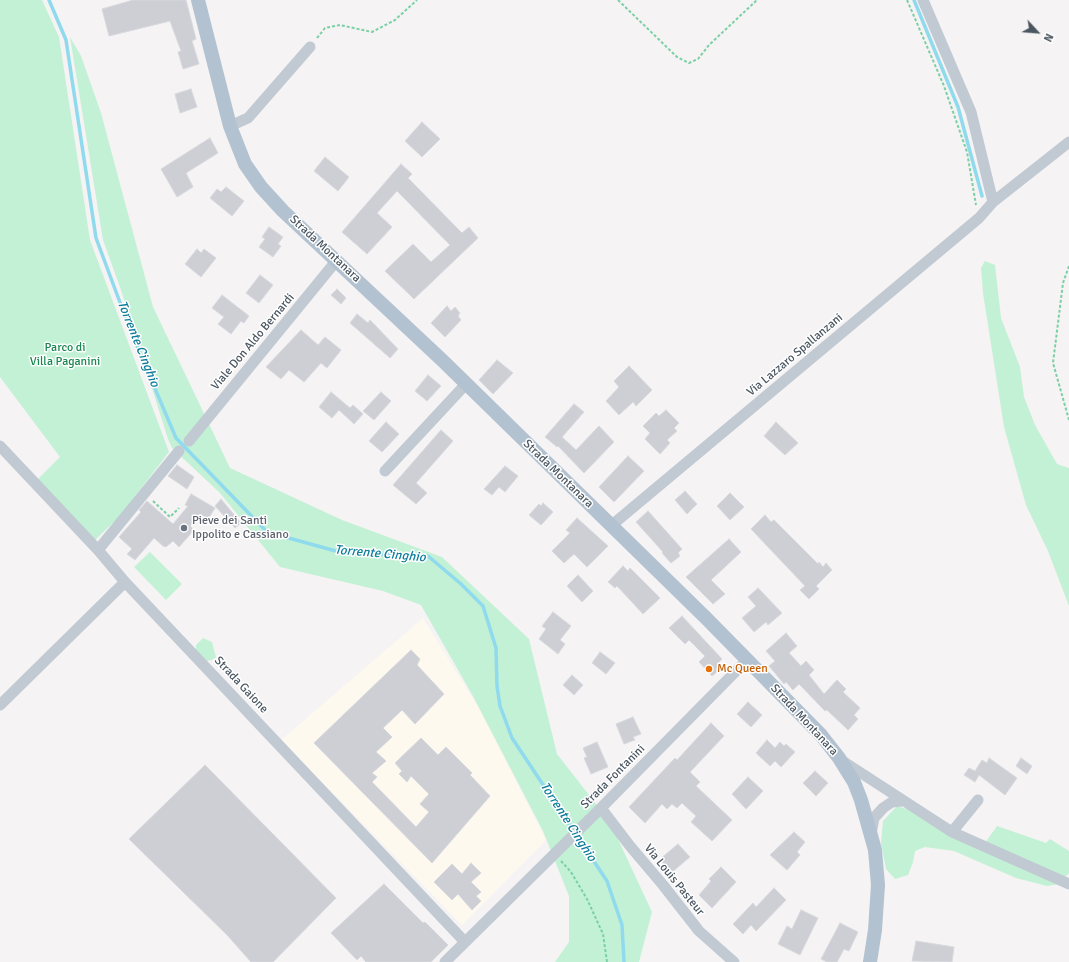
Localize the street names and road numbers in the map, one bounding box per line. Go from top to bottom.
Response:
street label: Strada Montanara [286,212,364,286]
street label: Viale Don Aldo Bernardi [208,291,298,393]
street label: Via Lazzaro Spallanzani [744,311,846,399]
street label: Strada Montanara [520,437,596,511]
street label: Strada Gaione [211,654,271,716]
street label: Strada Montanara [767,681,841,759]
street label: Strada Fontanini [578,742,648,812]
street label: Via Louis Pasteur [641,841,707,919]

